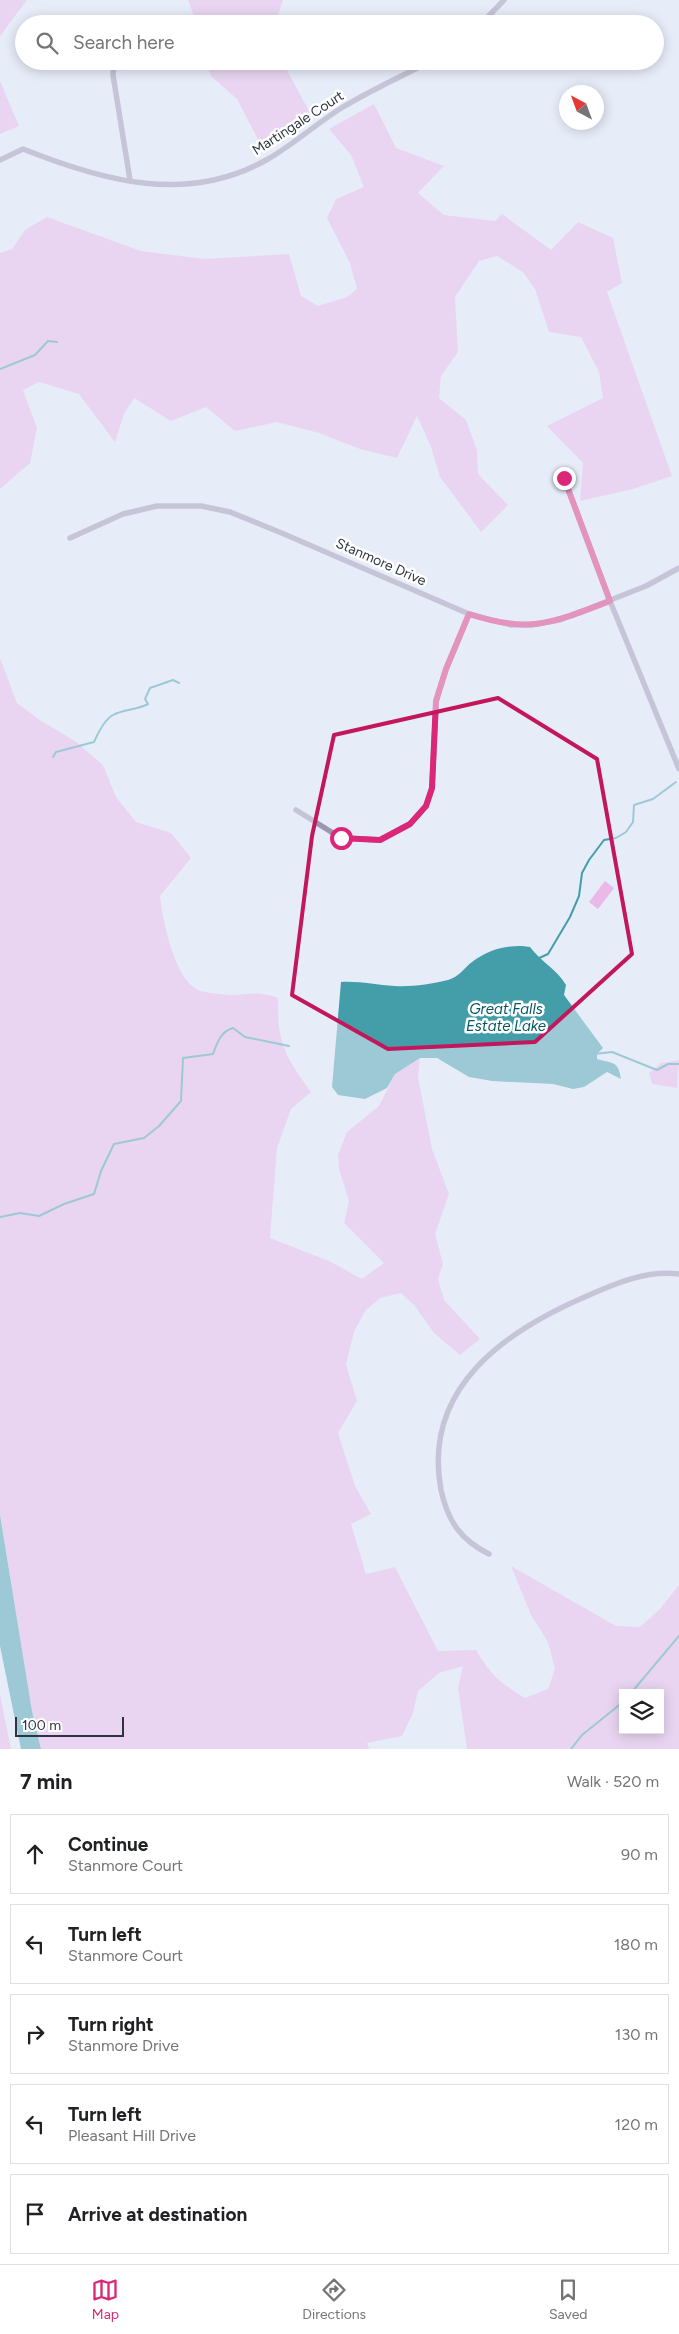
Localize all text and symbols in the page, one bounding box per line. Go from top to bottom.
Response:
search box [15,15,664,70]
icon: search [33,29,61,57]
text: Search here [73,31,175,54]
north arrow [559,85,604,130]
street label: Martingale Court [249,87,347,159]
route end [553,467,576,490]
street label: Stanmore Drive [333,534,429,590]
route start [330,827,353,850]
water label: Great Falls Estate Lake [466,1000,546,1035]
map controls [619,1689,664,1734]
button: layers [619,1689,664,1734]
scale bar [15,1714,124,1737]
text: 100 m [22,1717,61,1734]
text: 7 min [20,1769,72,1794]
text: Walk · 520 m [567,1772,659,1791]
text: Continue [68,1833,148,1856]
icon: ahead [21,1840,49,1868]
text: 90 m [621,1845,658,1864]
text: Stanmore Court [68,1856,183,1875]
text: Turn left [68,1923,142,1946]
icon: left [21,1930,49,1958]
text: 180 m [614,1935,658,1954]
text: Stanmore Court [68,1946,183,1965]
text: Turn right [68,2013,154,2036]
icon: right [21,2020,49,2048]
text: 130 m [615,2025,658,2044]
text: Stanmore Drive [68,2036,179,2055]
text: Turn left [68,2103,142,2126]
icon: left [21,2110,49,2138]
text: 120 m [615,2115,658,2134]
text: Pleasant Hill Drive [68,2126,196,2145]
icon: arrive [21,2200,49,2228]
text: Arrive at destination [68,2203,247,2226]
tab: Map [91,2276,119,2323]
tab: Directions [302,2276,366,2323]
tab: Saved [549,2276,588,2323]

